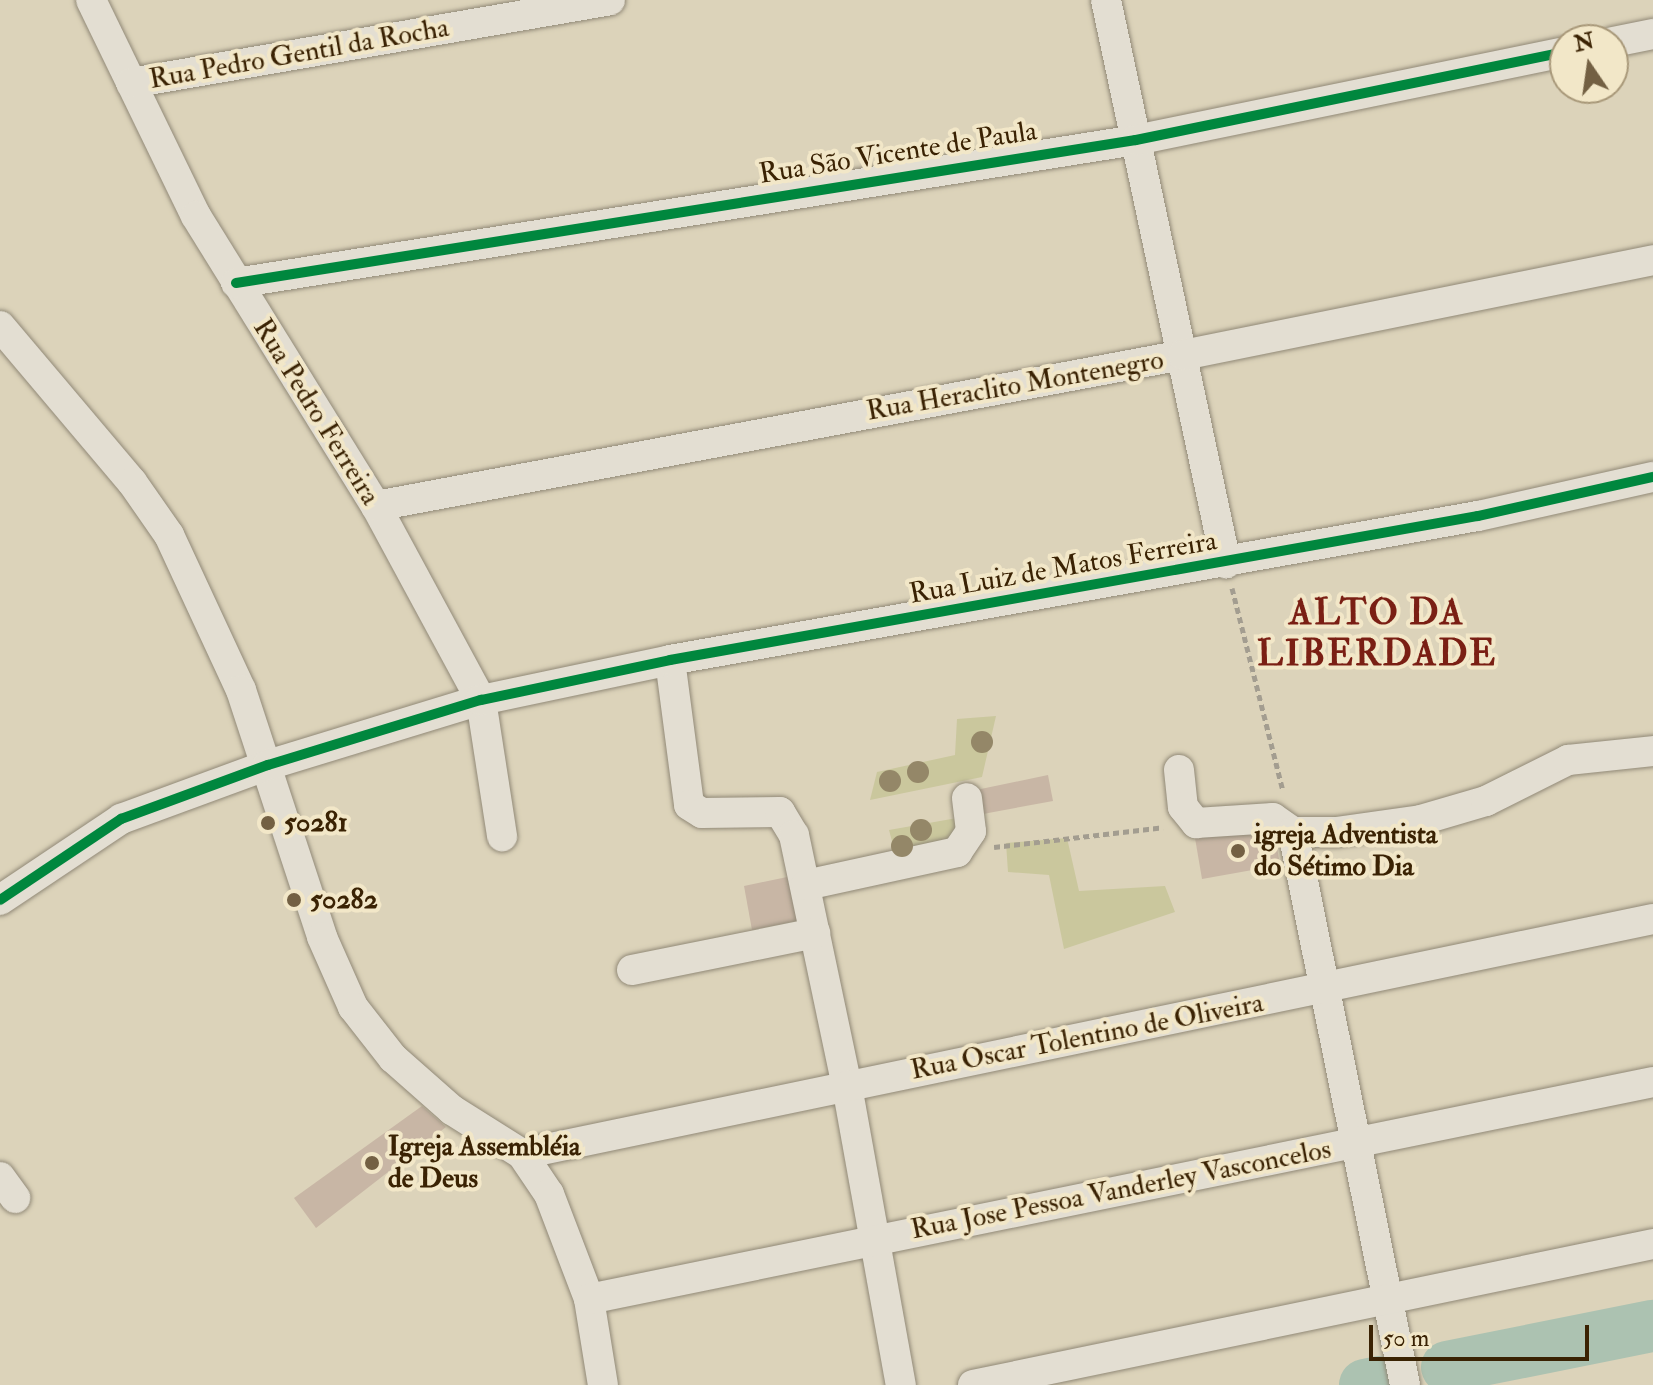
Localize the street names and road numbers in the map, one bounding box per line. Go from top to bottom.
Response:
street label: Rua Pedro Gentil da Rocha [147,11,451,97]
street label: Rua São Vicente de Paula [757,114,1039,192]
street label: Rua Pedro Ferreira [245,313,387,511]
street label: Rua Heraclito Montenegro [864,343,1166,429]
street label: Rua Luiz de Matos Ferreira [907,524,1219,612]
street label: Rua Oscar Tolentino de Oliveira [908,986,1266,1088]
street label: Rua Jose Pessoa Vanderley Vasconcelos [908,1133,1334,1247]

